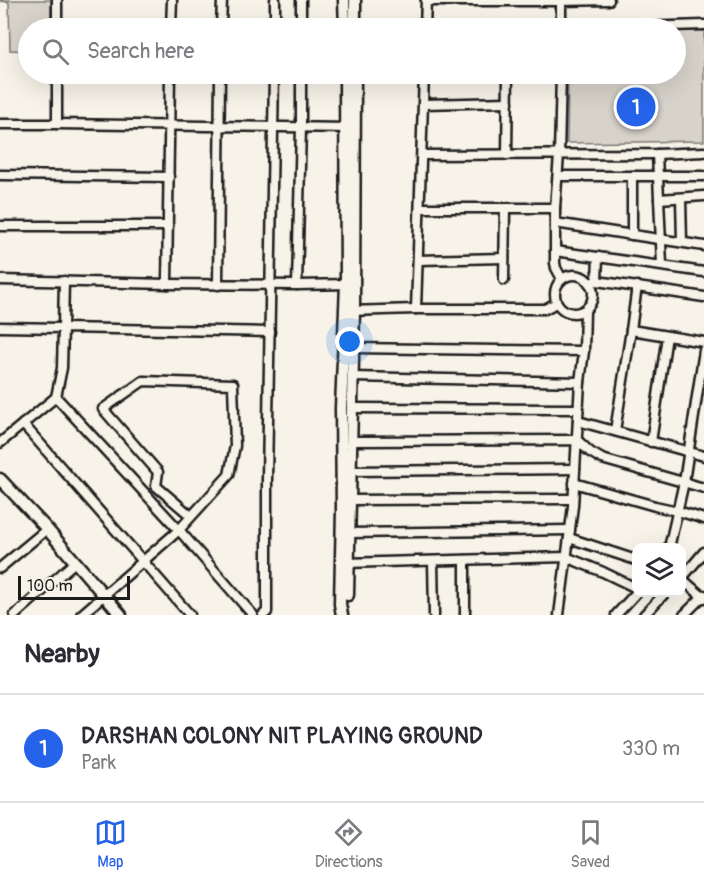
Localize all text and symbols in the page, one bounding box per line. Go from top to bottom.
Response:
search box [18,18,686,84]
icon: search [39,35,72,68]
text: Search here [87,37,194,65]
pin: 1 [616,84,656,130]
your location [335,327,364,356]
map controls [632,543,686,597]
button: layers [632,543,686,597]
scale bar [18,573,130,600]
text: 100 m [27,576,73,596]
text: Nearby [24,638,100,670]
text: DARSHAN COLONY NIT PLAYING GROUND [81,722,483,750]
text: 1 [40,736,47,761]
text: 330 m [622,736,680,761]
text: Park [81,750,116,775]
tab: Map [94,816,127,872]
tab: Directions [315,816,383,872]
tab: Saved [570,816,610,872]

